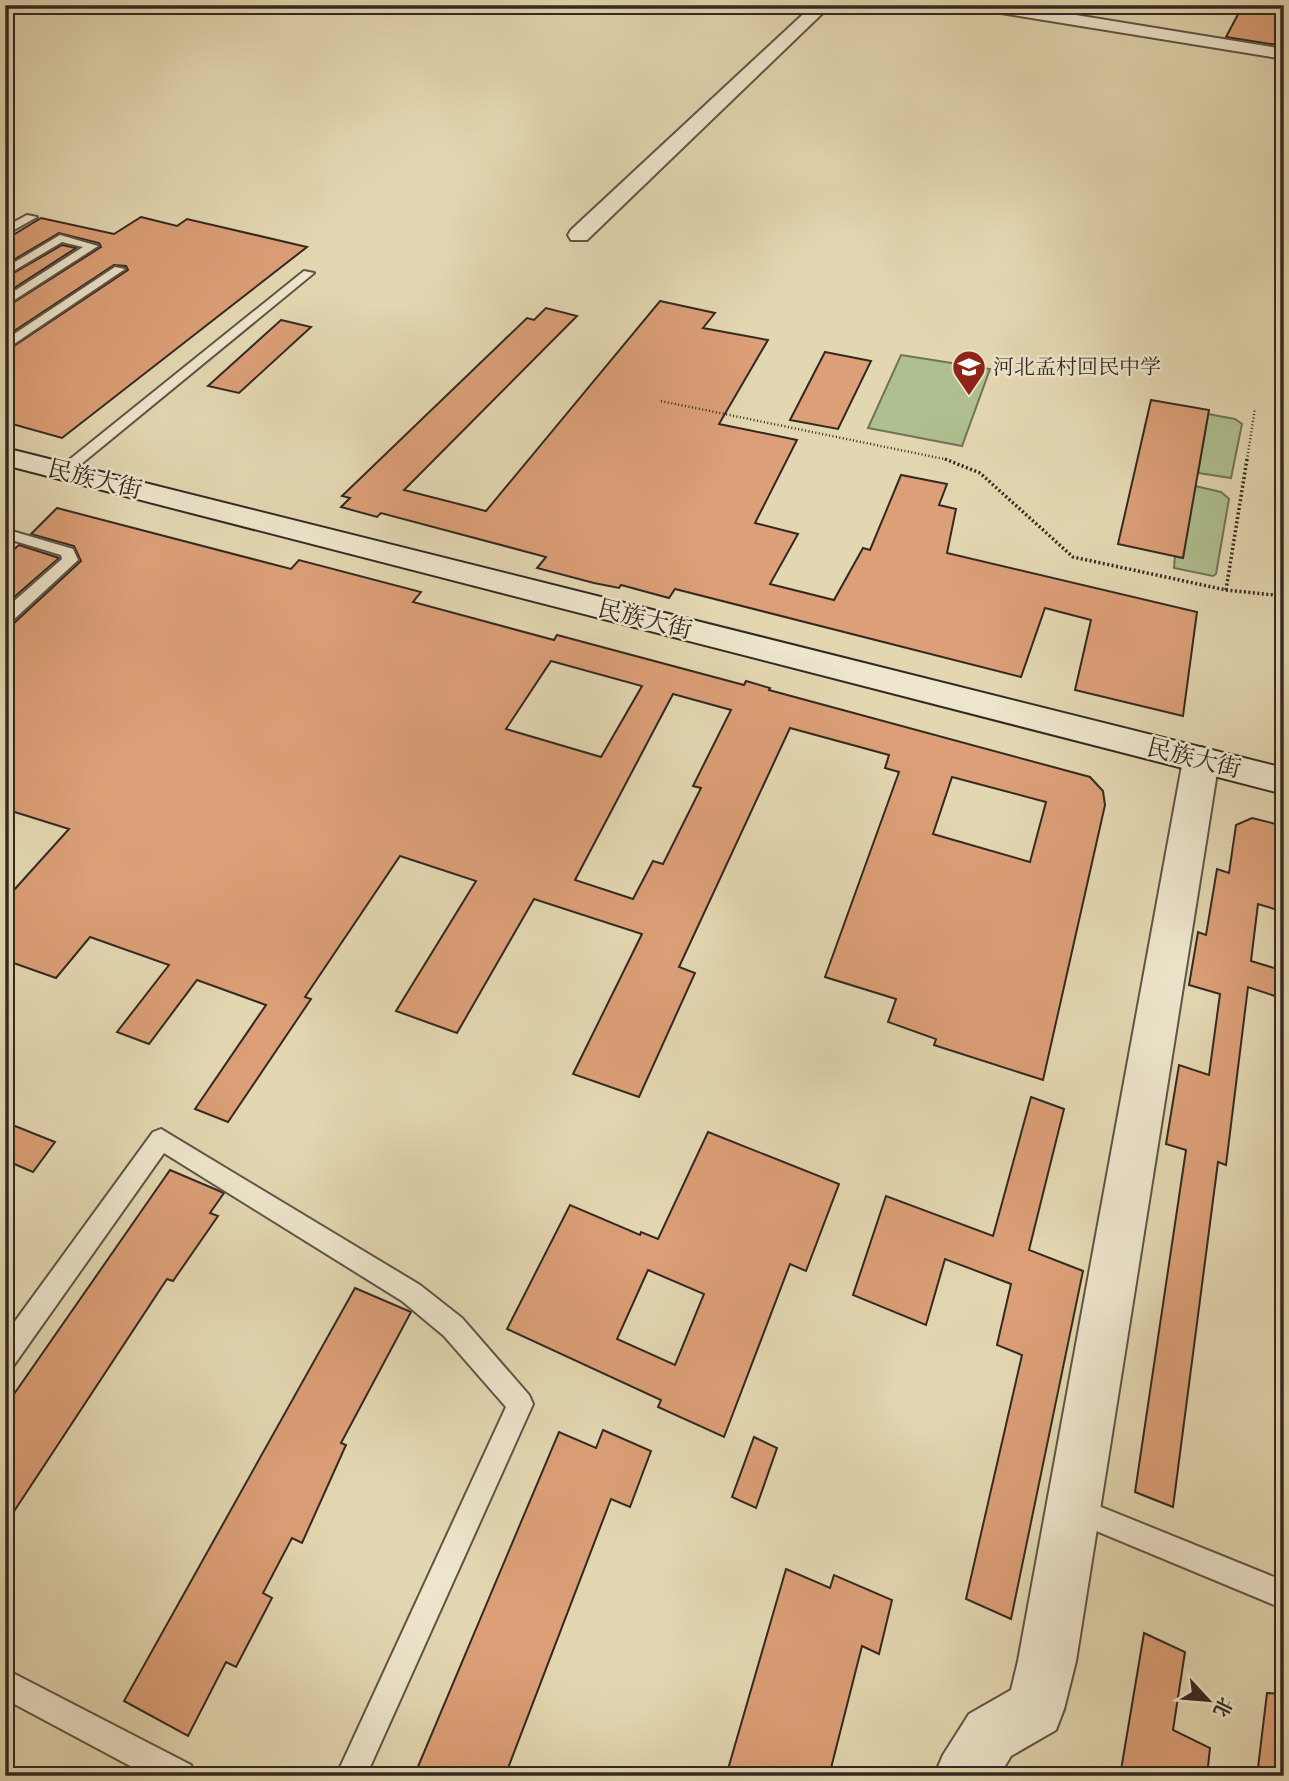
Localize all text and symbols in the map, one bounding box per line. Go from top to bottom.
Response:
school or university icon: 河北孟村回民中学 [950,348,988,397]
place label: 河北孟村回民中学 [993,355,1161,381]
street label: 民族大街 [45,454,145,506]
street label: 民族大街 [595,594,695,646]
street label: 民族大街 [1144,733,1244,785]
north arrow [1174,1666,1244,1736]
text: 北 [1207,1693,1237,1721]

